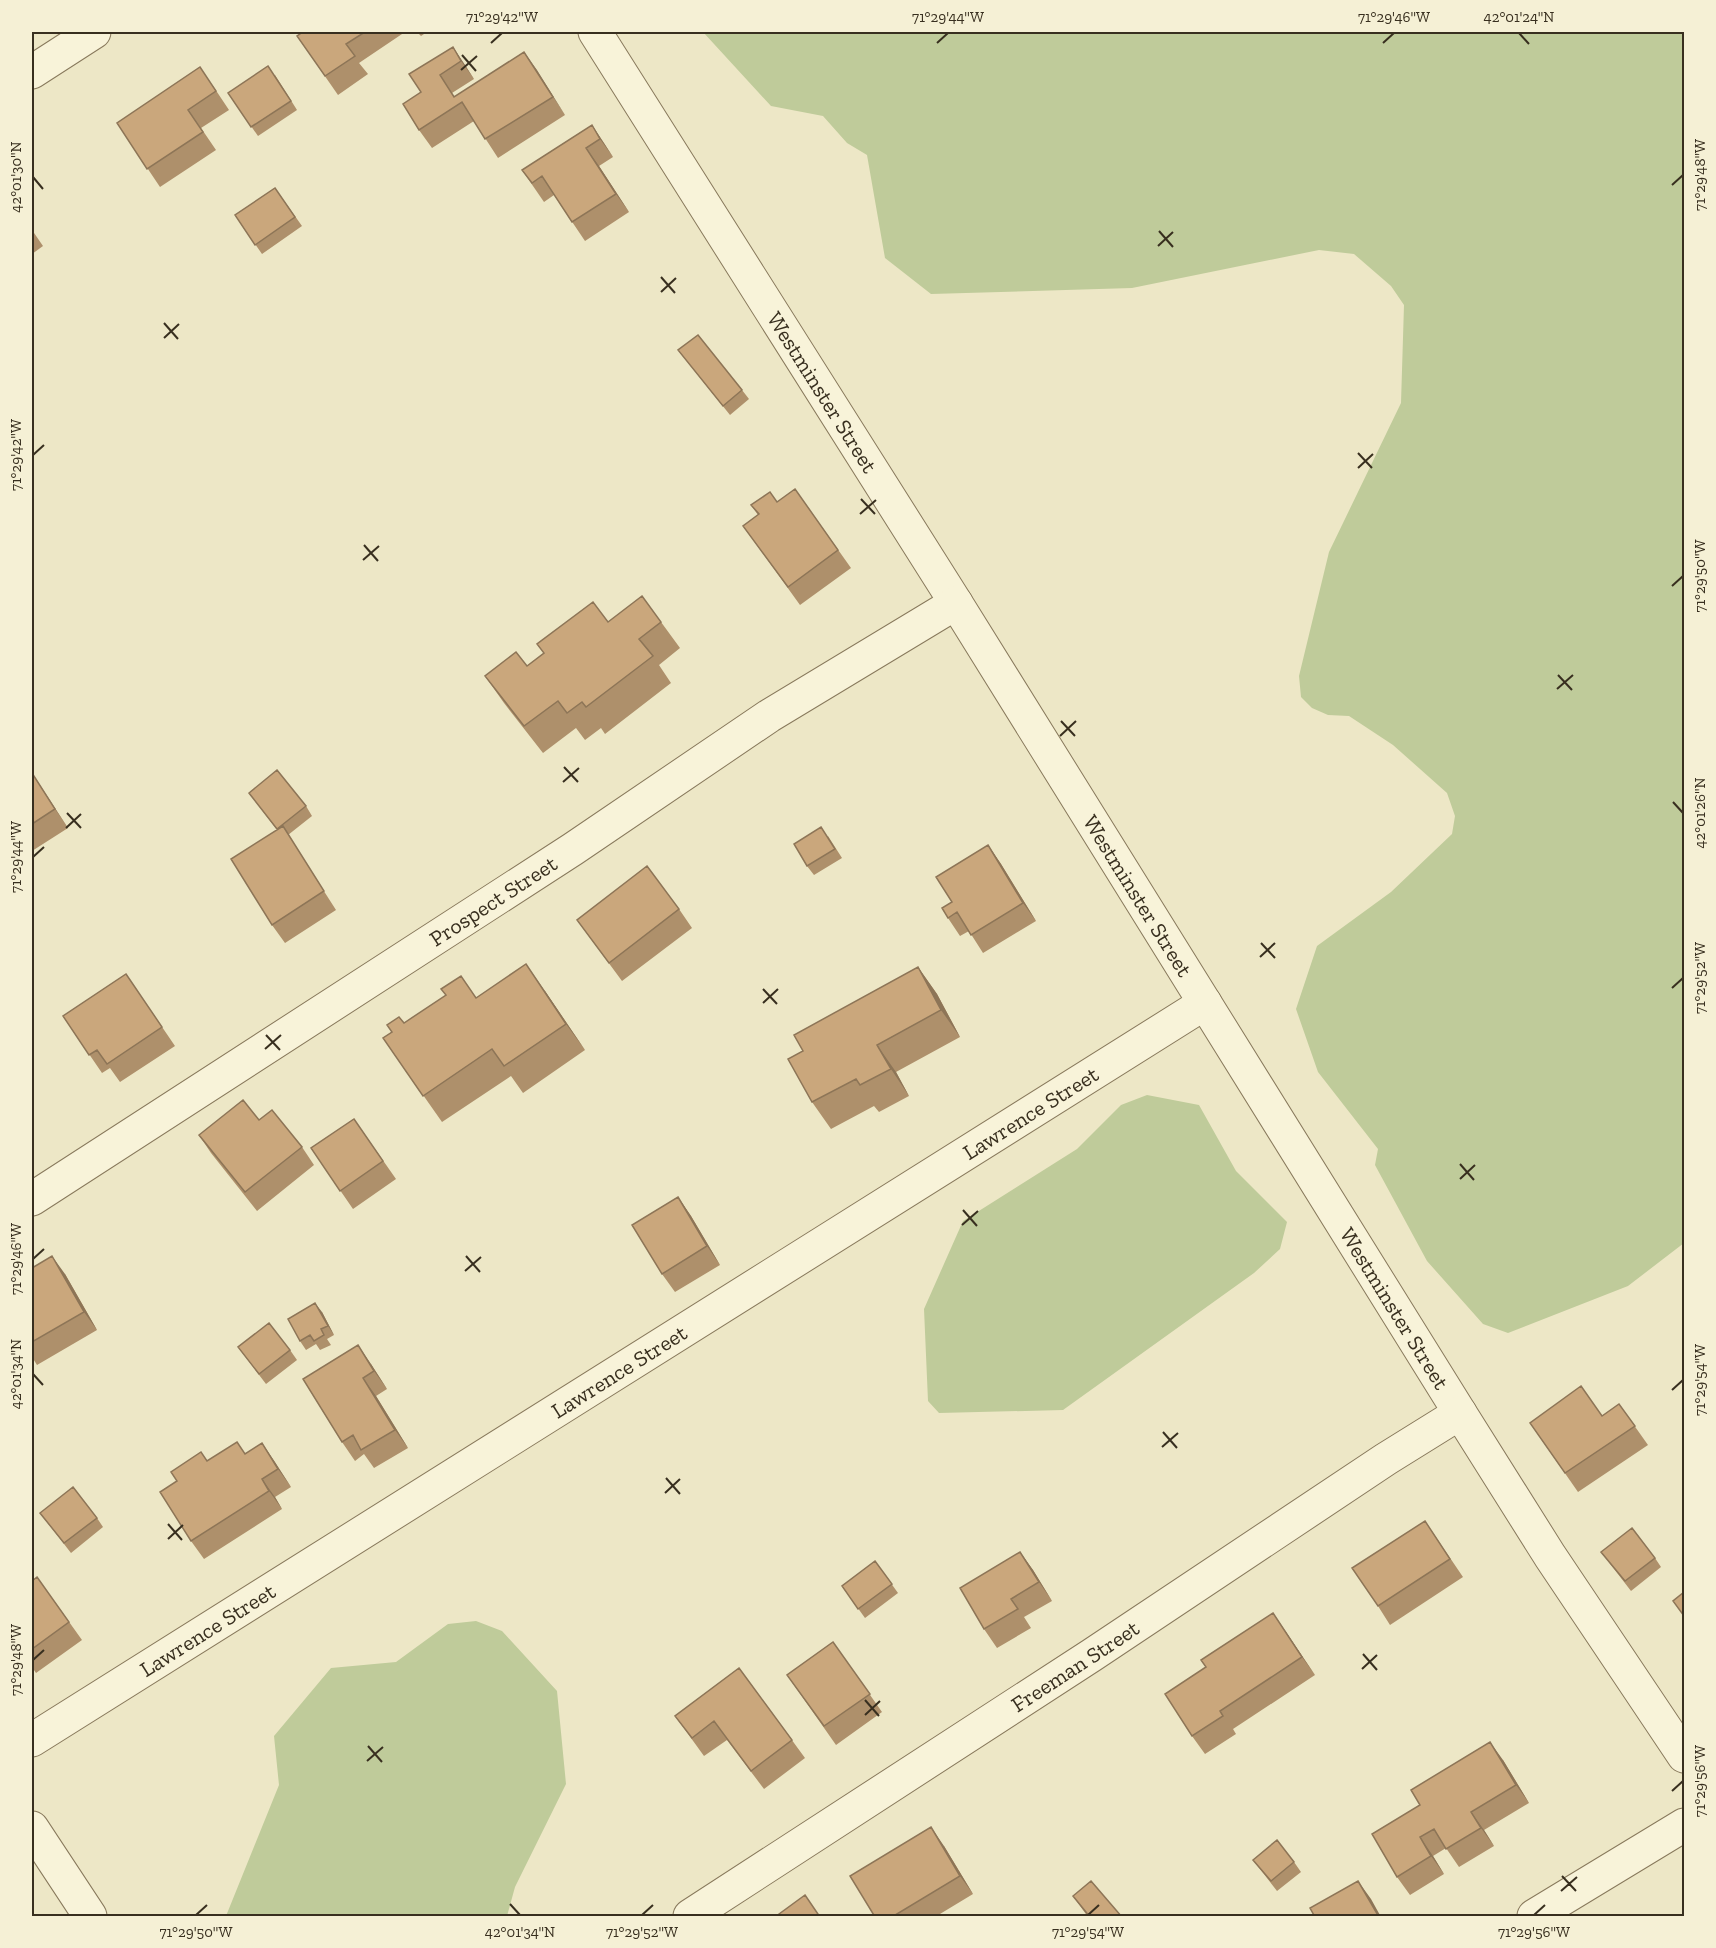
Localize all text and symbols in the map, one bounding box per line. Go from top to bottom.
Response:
text: 71°29'42"W [466,8,538,26]
text: 71°29'44"W [912,8,984,26]
text: 71°29'46"W [1358,8,1430,26]
text: 42°01'24"N [1484,8,1554,26]
text: 71°29'48"W [1691,139,1709,211]
text: 42°01'30"N [7,141,25,213]
street label: Westminster Street [762,306,884,478]
text: 71°29'42"W [7,419,25,491]
text: 71°29'50"W [1691,540,1709,612]
text: 42°01'26"N [1691,777,1709,849]
street label: Westminster Street [1078,810,1199,982]
text: 71°29'44"W [7,821,25,893]
street label: Prospect Street [424,849,563,952]
text: 71°29'52"W [1691,942,1709,1014]
street label: Lawrence Street [958,1060,1104,1165]
street label: Westminster Street [1334,1222,1456,1395]
text: 71°29'46"W [7,1223,25,1295]
street label: Lawrence Street [546,1318,692,1424]
text: 42°01'34"N [7,1339,25,1409]
text: 71°29'54"W [1691,1344,1709,1416]
street label: Lawrence Street [135,1577,281,1682]
street label: Freeman Street [1006,1614,1145,1718]
text: 71°29'48"W [7,1624,25,1696]
text: 71°29'56"W [1691,1745,1709,1817]
text: 71°29'50"W [160,1923,232,1941]
text: 42°01'34"N [485,1923,555,1941]
text: 71°29'52"W [606,1923,678,1941]
text: 71°29'54"W [1052,1923,1124,1941]
text: 71°29'56"W [1498,1923,1570,1941]

